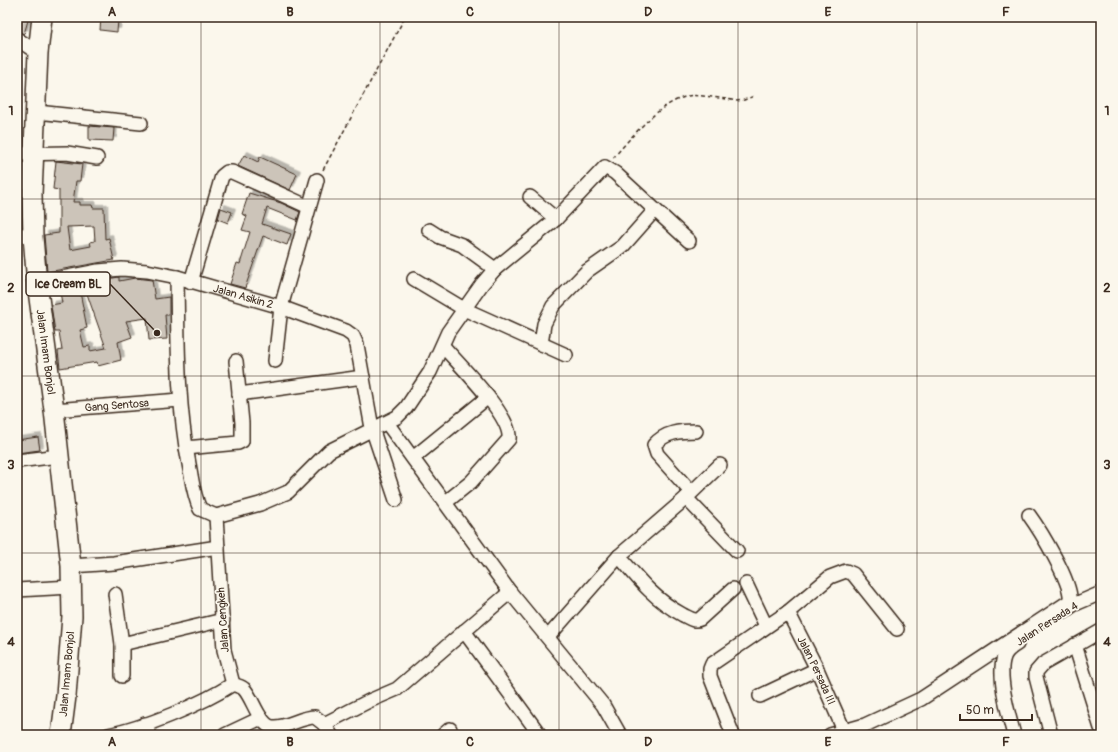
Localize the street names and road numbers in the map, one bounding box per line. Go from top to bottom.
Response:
street label: Jalan Asikin 2 [212,281,275,311]
street label: Jalan Imam Bonjol [34,308,58,395]
street label: Gang Sentosa [84,396,149,414]
street label: Jalan Cengkeh [214,587,232,653]
street label: Jalan Persada 4 [1014,599,1081,649]
street label: Jalan Imam Bonjol [57,631,77,717]
street label: Jalan Persada III [795,634,838,707]

